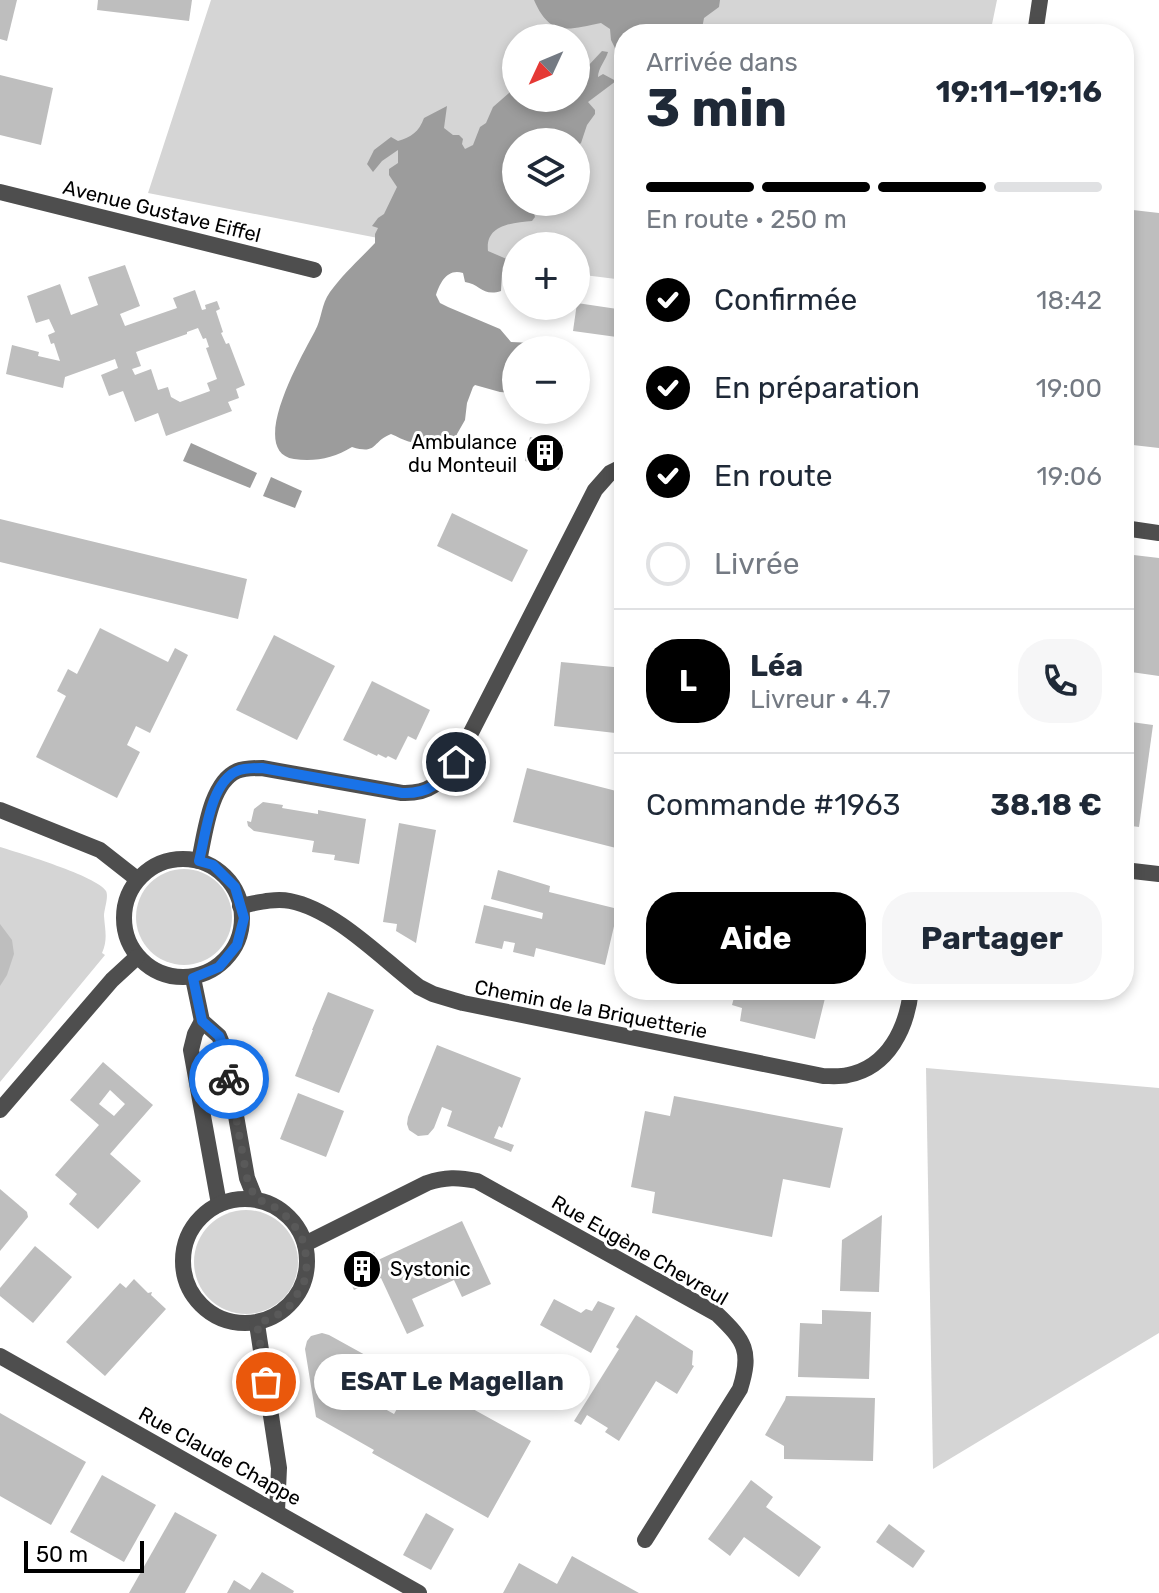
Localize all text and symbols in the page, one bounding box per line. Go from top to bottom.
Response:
north arrow [502,24,590,112]
map controls [502,24,590,424]
text: Arrivée dans [646,47,798,78]
text: 19:11–19:16 [936,74,1102,110]
text: 3 min [646,77,787,139]
button: layers [502,128,590,216]
street label: Avenue Gustave Eiffel [61,175,263,247]
text: En route · 250 m [646,204,847,235]
button: + [502,232,590,320]
icon: check [646,278,690,322]
text: Confirmée [714,282,857,318]
text: 18:42 [1036,285,1102,316]
button: − [502,336,590,424]
icon: check [646,366,690,410]
text: En préparation [714,370,920,406]
text: 19:00 [1036,373,1102,404]
place label: Ambulance du Monteuil [408,430,517,477]
building icon: Ambulance du Monteuil [524,432,566,474]
icon: check [646,454,690,498]
text: En route [714,458,833,494]
text: 19:06 [1037,461,1102,492]
text: Livrée [714,546,799,582]
button: phone [1018,639,1102,723]
text: Léa [750,648,803,684]
text: L [679,663,697,699]
text: Livreur · 4.7 [750,684,891,715]
pin [422,728,490,796]
icon: home [434,740,478,784]
text: Commande #1963 [646,787,901,823]
text: 38.18 € [990,787,1102,823]
button: Aide [646,892,866,984]
button: Partager [882,892,1102,984]
street label: Chemin de la Briquetterie [473,975,709,1043]
courier [189,1039,269,1119]
icon: bike [207,1057,251,1101]
street label: Rue Eugène Chevreul [548,1190,732,1310]
building icon: Systonic [341,1248,383,1290]
place label: Systonic [390,1257,471,1281]
pin [232,1348,300,1416]
callout: ESAT Le Magellan [314,1354,590,1410]
icon: bag [244,1360,288,1404]
text: ESAT Le Magellan [340,1366,564,1397]
street label: Rue Claude Chappe [135,1401,305,1511]
scale bar [24,1537,144,1573]
text: 50 m [36,1541,88,1568]

